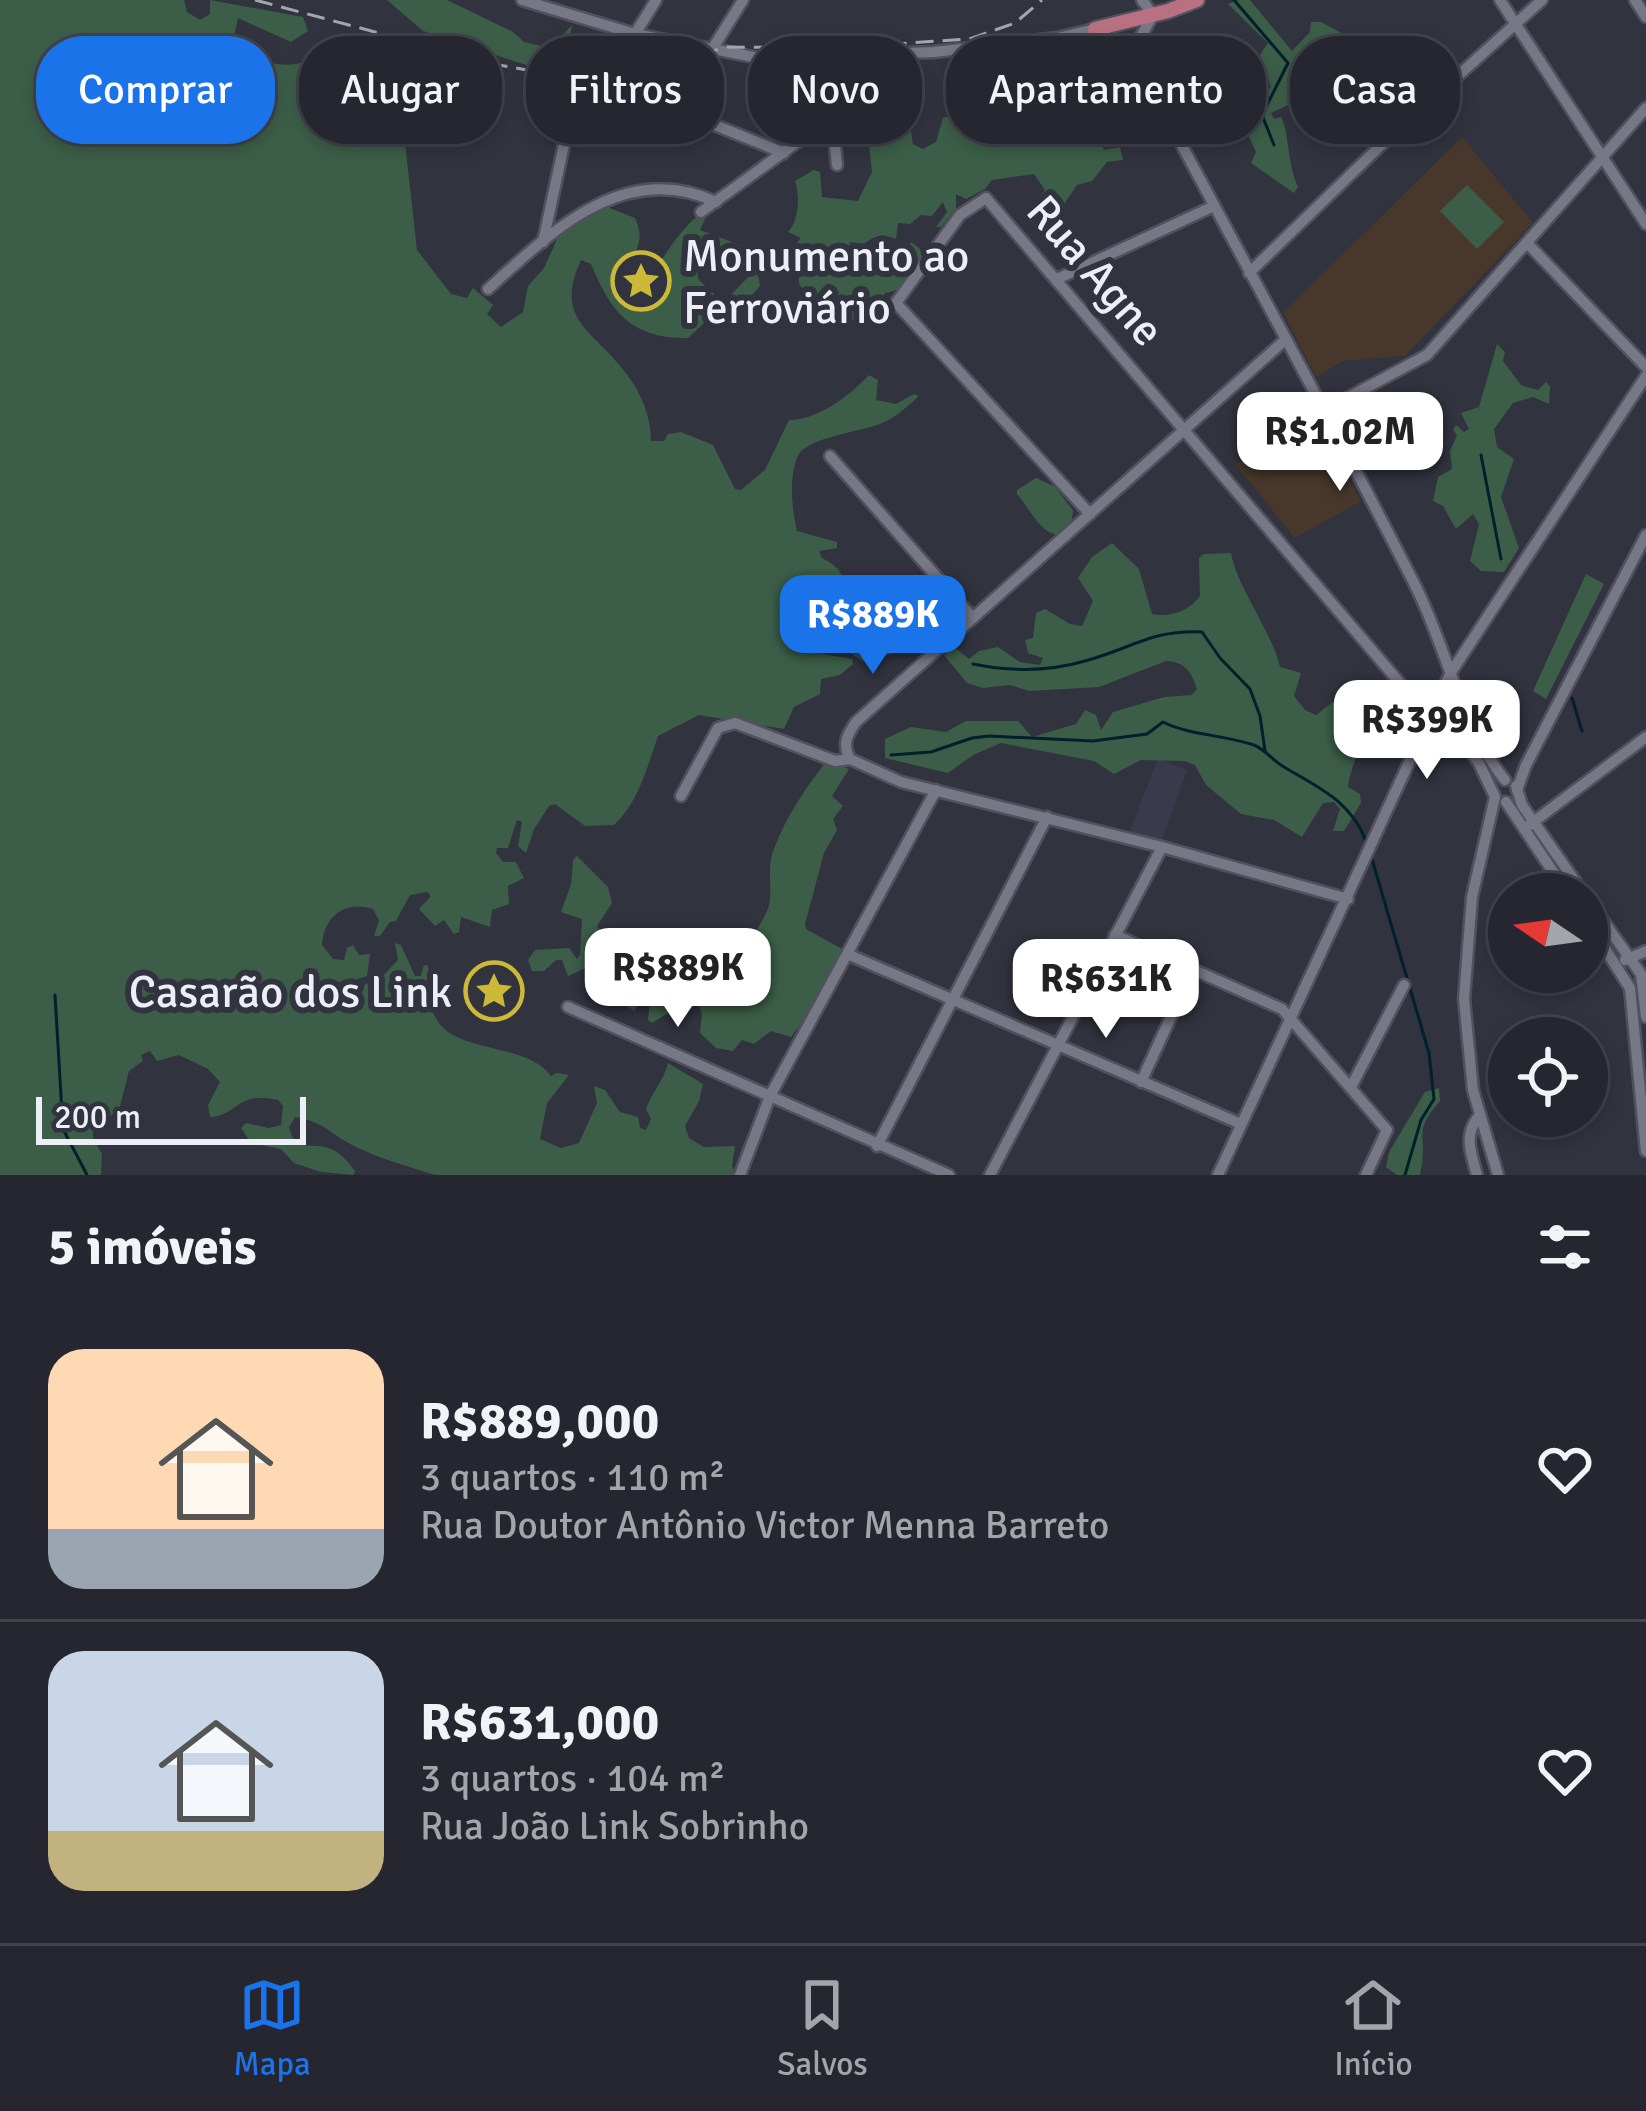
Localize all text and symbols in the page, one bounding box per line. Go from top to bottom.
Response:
chip: Comprar [36,36,275,144]
chip: Alugar [299,36,502,144]
chip: Filtros [526,36,724,144]
chip: Novo [748,36,922,144]
chip: Apartamento [946,36,1266,144]
chip: Casa [1290,36,1460,144]
street label: Rua Agne [1015,184,1175,357]
place label: Monumento ao Ferroviário [683,229,970,336]
place icon: Monumento ao Ferroviário [610,250,672,312]
pin: R$1.02M [1229,392,1451,494]
text: R$1.02M [1264,407,1416,455]
pin: R$889K [775,575,971,677]
text: R$889K [807,590,939,638]
pin: R$399K [1329,680,1525,782]
text: R$399K [1361,695,1493,743]
north arrow [1488,873,1608,993]
map controls [1488,873,1608,1137]
pin: R$889K [580,928,776,1030]
pin: R$631K [1008,939,1204,1041]
text: R$889K [612,943,744,991]
text: R$631K [1040,954,1172,1002]
place icon: Casarão dos Link [463,960,525,1022]
place label: Casarão dos Link [129,965,452,1020]
button: locate [1488,1017,1608,1137]
scale bar [36,1091,306,1144]
text: 200 m [54,1097,141,1138]
icon: filters [1532,1214,1598,1280]
text: 5 imóveis [48,1216,257,1279]
text: R$889,000 [420,1390,659,1453]
icon: home [144,1397,288,1541]
icon: heart [1532,1436,1598,1502]
text: 3 quartos · 110 m² [420,1453,725,1501]
text: Rua Doutor Antônio Victor Menna Barreto [420,1501,1109,1549]
text: R$631,000 [420,1691,659,1754]
icon: home [144,1699,288,1843]
icon: heart [1532,1738,1598,1804]
text: 3 quartos · 104 m² [420,1754,725,1802]
text: Rua João Link Sobrinho [420,1802,809,1850]
tab: Mapa [233,1972,311,2085]
tab: Salvos [777,1972,868,2085]
tab: Início [1334,1972,1413,2085]

